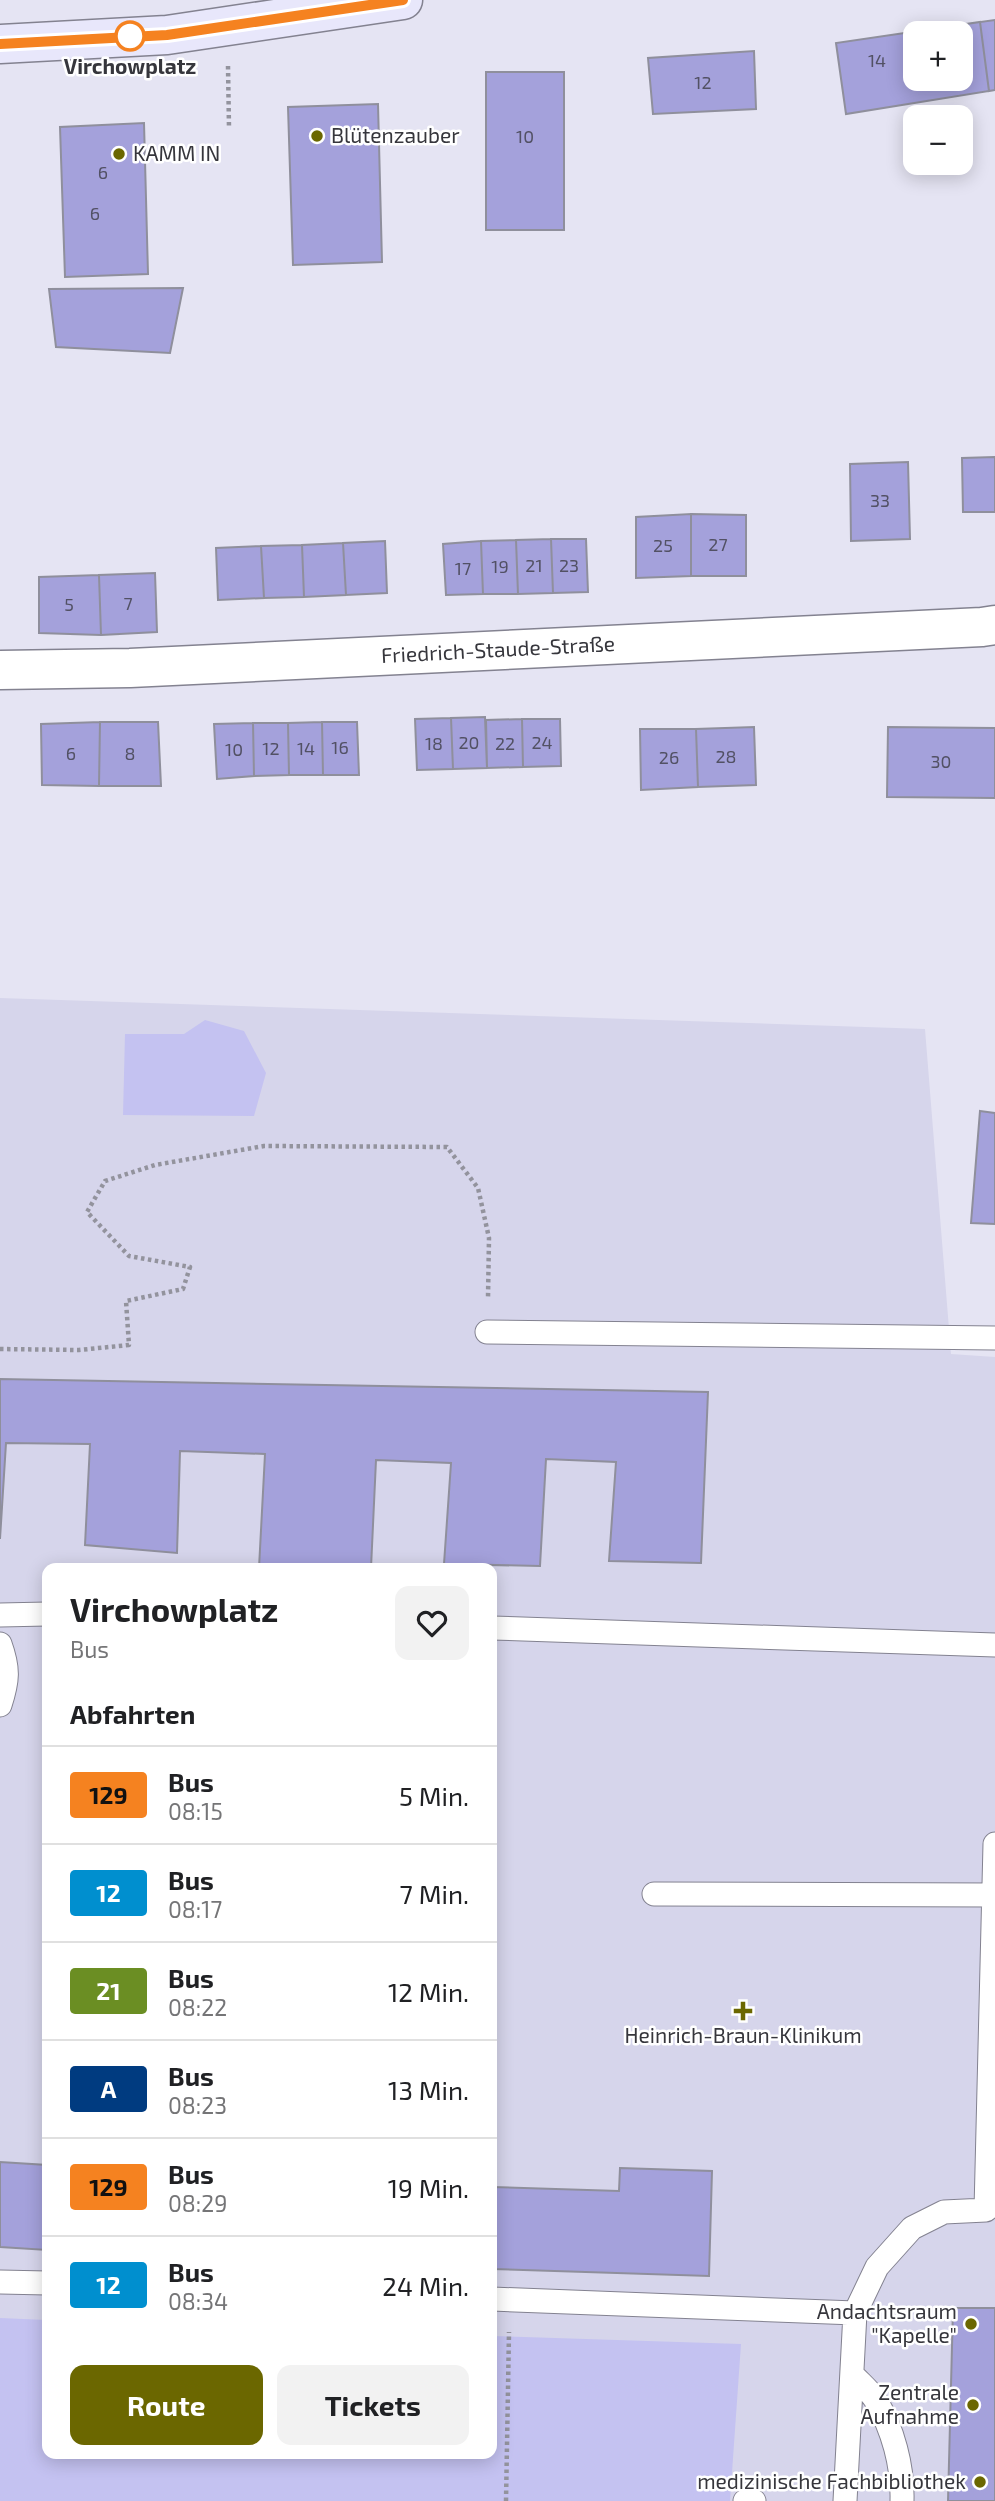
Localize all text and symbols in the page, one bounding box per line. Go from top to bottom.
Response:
marker: Virchowplatz [115,21,145,51]
map controls [903,21,973,175]
button: + [903,21,973,91]
house number: 14 [868,49,886,71]
place label: Virchowplatz [64,53,196,78]
house number: 12 [694,71,712,93]
button: − [903,105,973,175]
place label: Blütenzauber [331,122,460,147]
house number: 10 [516,125,534,147]
marker: Blütenzauber [309,128,325,144]
place label: KAMM IN [133,140,220,165]
marker: KAMM IN [111,146,127,162]
house number: 6 [98,161,108,183]
house number: 6 [90,202,100,224]
house number: 33 [870,489,890,511]
house number: 27 [708,533,728,555]
house number: 25 [653,534,673,556]
house number: 21 [525,554,543,576]
house number: 23 [559,554,579,576]
house number: 19 [491,555,509,577]
house number: 17 [455,557,471,579]
house number: 7 [123,592,133,614]
house number: 5 [64,593,74,615]
street label: Friedrich-Staude-Straße [380,630,615,667]
house number: 20 [459,731,479,753]
house number: 24 [531,731,553,753]
house number: 18 [425,732,443,754]
house number: 22 [495,732,515,754]
house number: 16 [331,736,349,758]
house number: 12 [262,737,280,759]
house number: 14 [297,737,315,759]
house number: 10 [225,738,243,760]
house number: 6 [66,742,76,764]
house number: 8 [125,742,135,764]
house number: 28 [715,745,737,767]
house number: 26 [659,746,679,768]
house number: 30 [931,750,951,772]
button: heart [395,1586,469,1660]
text: Virchowplatz [70,1589,278,1629]
text: Bus [70,1635,109,1663]
text: Abfahrten [70,1698,195,1729]
text: Bus [168,1766,214,1797]
text: 129 [89,1780,128,1809]
text: 5 Min. [399,1780,469,1811]
text: 08:15 [168,1797,223,1825]
text: Bus [168,1864,214,1895]
text: 12 [96,1878,121,1907]
text: 7 Min. [400,1878,469,1909]
text: 08:17 [168,1895,222,1923]
text: Bus [168,1962,214,1993]
text: 21 [96,1976,121,2005]
text: 12 Min. [388,1976,469,2007]
text: 08:22 [168,1993,227,2021]
marker: Heinrich-Braun-Klinikum [733,2001,753,2021]
place label: Heinrich-Braun-Klinikum [624,2022,862,2047]
text: Bus [168,2060,214,2091]
text: A [101,2074,116,2103]
text: 13 Min. [388,2074,469,2105]
text: 08:23 [168,2091,227,2119]
text: Bus [168,2158,214,2189]
text: 129 [89,2172,128,2201]
text: 19 Min. [388,2172,469,2203]
text: 08:29 [168,2189,227,2217]
text: Bus [168,2256,214,2287]
text: 12 [96,2270,121,2299]
text: 24 Min. [382,2270,469,2301]
text: 08:34 [168,2287,228,2315]
place label: Andachtsraum "Kapelle" [817,2298,957,2347]
marker: Andachtsraum "Kapelle" [963,2316,979,2332]
button: Route [70,2365,263,2445]
button: Tickets [277,2365,469,2445]
place label: Zentrale Aufnahme [860,2379,959,2428]
marker: Zentrale Aufnahme [965,2397,981,2413]
place label: medizinische Fachbibliothek [697,2468,966,2493]
marker: medizinische Fachbibliothek [972,2474,988,2490]

